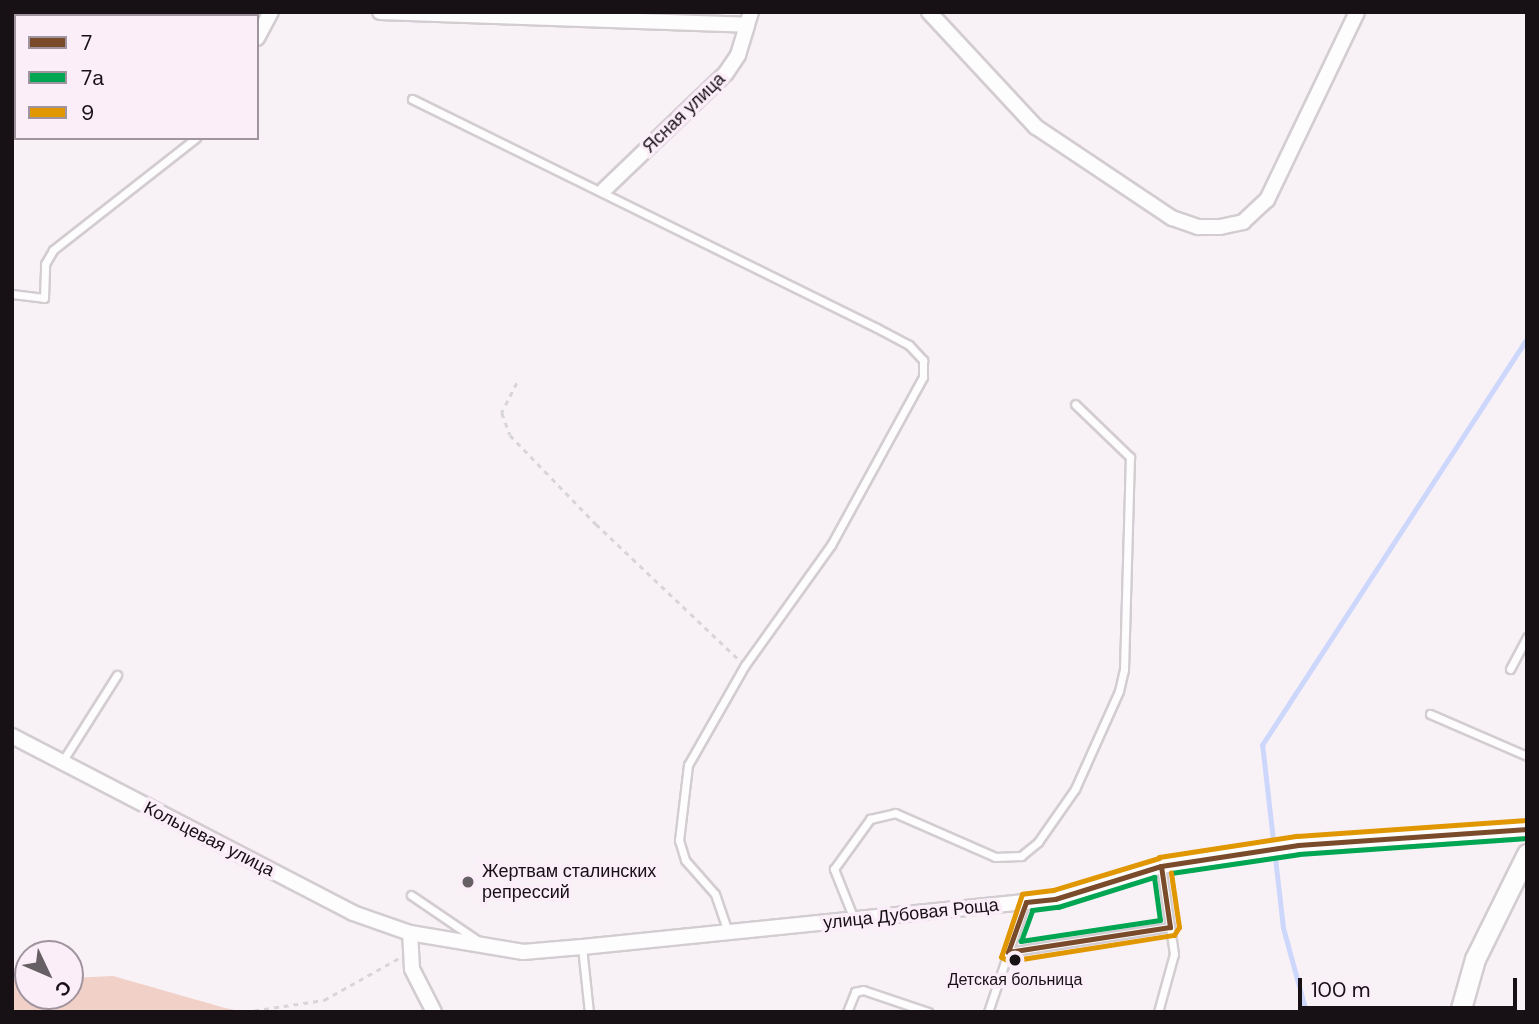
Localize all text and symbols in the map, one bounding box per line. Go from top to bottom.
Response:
legend [14,14,259,140]
text: 7 [81,29,92,57]
text: 7а [81,64,104,92]
street label: Ясная улица [638,68,730,158]
text: 9 [81,99,94,127]
street label: Кольцевая улица [140,797,278,881]
place label: Жертвам сталинских репрессий [482,861,656,903]
marker: Жертвам сталинских репрессий [460,874,476,890]
street label: улица Дубовая Роща [822,894,1000,934]
north arrow [14,940,84,1010]
marker: Детская больница [1008,953,1022,967]
scale bar [1301,964,1520,1008]
place label: Детская больница [948,970,1082,990]
text: С [49,975,77,1002]
text: 100 m [1311,976,1371,1004]

